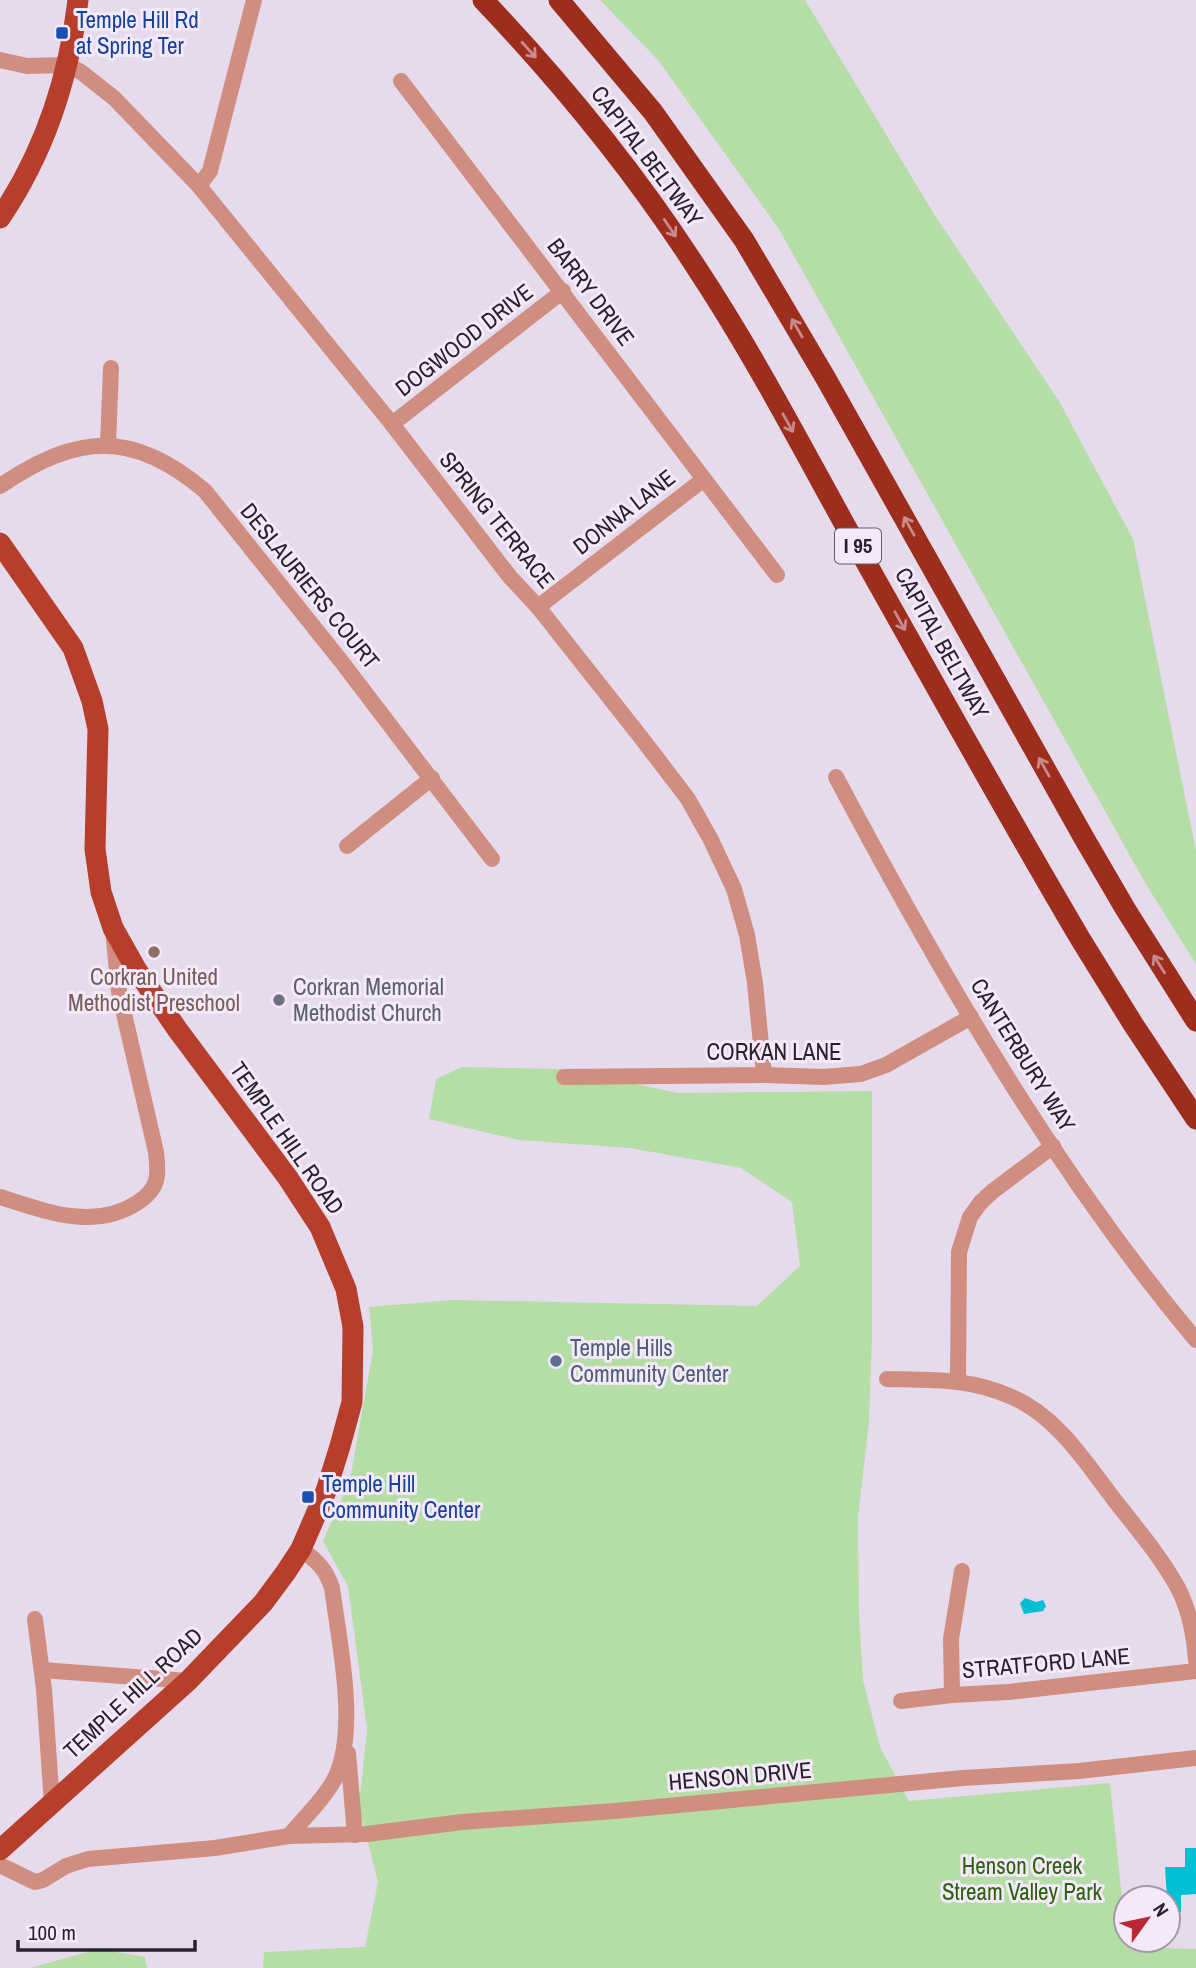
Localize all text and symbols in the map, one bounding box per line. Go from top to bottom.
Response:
place label: Temple Hill Rd at Spring Ter [76,4,199,61]
marker: Temple Hill Rd at Spring Ter [54,25,70,41]
one-way arrow [521,41,538,58]
street label: CAPITAL BELTWAY [584,79,711,233]
one-way arrow [663,218,677,237]
street label: BARRY DRIVE [541,232,642,352]
street label: DOGWOOD DRIVE [388,276,539,403]
one-way arrow [790,319,804,339]
one-way arrow [781,412,795,432]
street label: SPRING TERRACE [433,445,562,594]
street label: DONNA LANE [566,462,681,561]
street label: DESLAURIERS COURT [234,496,387,675]
one-way arrow [902,517,916,537]
road number: I 95 [835,528,881,564]
street label: CAPITAL BELTWAY [888,562,997,724]
one-way arrow [894,610,907,631]
one-way arrow [1037,758,1051,778]
marker: Corkran United Methodist Preschool [146,944,162,960]
one-way arrow [1152,954,1166,974]
place label: Corkran United Methodist Preschool [68,961,240,1018]
place label: Corkran Memorial Methodist Church [293,971,444,1028]
street label: CANTERBURY WAY [964,972,1083,1138]
marker: Corkran Memorial Methodist Church [271,992,287,1008]
street label: CORKAN LANE [706,1036,842,1067]
street label: TEMPLE HILL ROAD [223,1055,352,1220]
place label: Temple Hills Community Center [570,1332,729,1389]
marker: Temple Hills Community Center [548,1353,564,1369]
place label: Temple Hill Community Center [322,1468,481,1525]
marker: Temple Hill Community Center [300,1489,316,1505]
street label: TEMPLE HILL ROAD [56,1620,209,1765]
street label: STRATFORD LANE [961,1640,1131,1685]
street label: HENSON DRIVE [667,1754,813,1797]
park label: Henson Creek Stream Valley Park [942,1850,1103,1907]
north arrow [1112,1884,1182,1954]
text: N [1147,1898,1175,1922]
scale bar [18,1909,194,1953]
text: 100 m [28,1918,76,1947]

